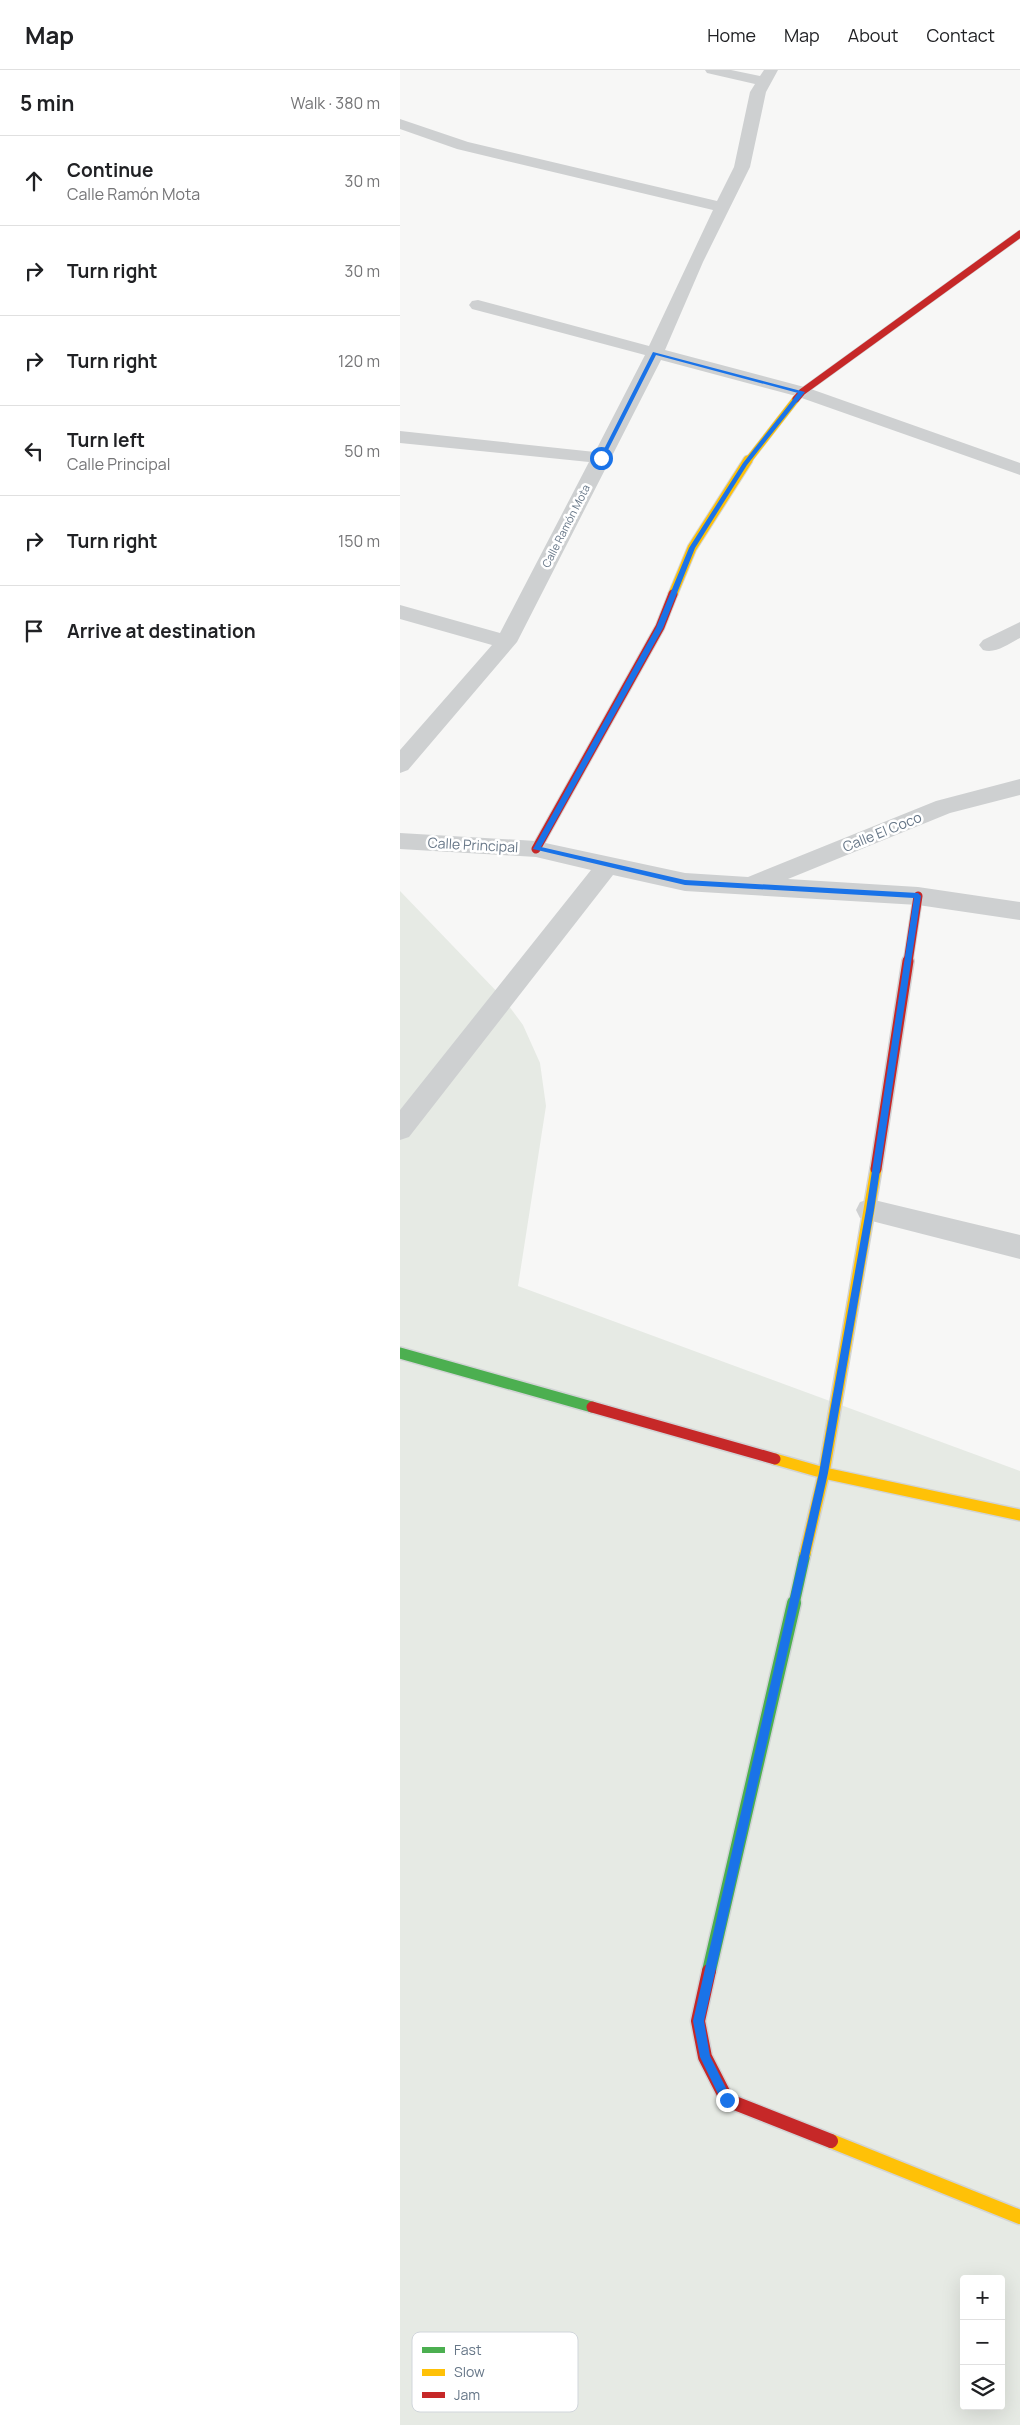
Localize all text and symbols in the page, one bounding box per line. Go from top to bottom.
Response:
text: Map [25,18,74,51]
text: Home [707,23,756,47]
text: Map [784,23,820,47]
text: About [848,23,898,47]
text: Contact [926,23,995,47]
text: 5 min [20,89,74,117]
text: Walk · 380 m [291,92,380,114]
text: Continue [67,157,153,183]
icon: ahead [20,167,48,195]
text: 30 m [345,170,380,192]
text: Calle Ramón Mota [67,183,200,205]
icon: right [20,257,48,285]
text: Turn right [67,258,157,284]
text: 30 m [345,260,380,282]
icon: right [20,347,48,375]
text: Turn right [67,348,157,374]
text: 120 m [338,350,380,372]
text: Turn left [67,427,145,453]
icon: left [20,437,48,465]
text: 50 m [344,440,380,462]
route start [590,447,613,470]
text: Calle Principal [67,453,170,475]
street label: Calle Ramón Mota [538,482,593,570]
icon: right [20,527,48,555]
text: Turn right [67,528,157,554]
text: 150 m [338,530,380,552]
icon: arrive [20,617,48,645]
text: Arrive at destination [67,618,256,644]
street label: Calle El Coco [840,807,924,856]
street label: Calle Principal [427,833,519,856]
route end [716,2089,739,2112]
map controls [960,2275,1005,2410]
button: + [960,2275,1005,2320]
button: − [960,2320,1005,2365]
legend [412,2332,578,2412]
text: Fast [454,2340,482,2359]
text: Slow [454,2362,485,2381]
button: layers [960,2365,1005,2410]
text: Jam [454,2385,480,2404]

